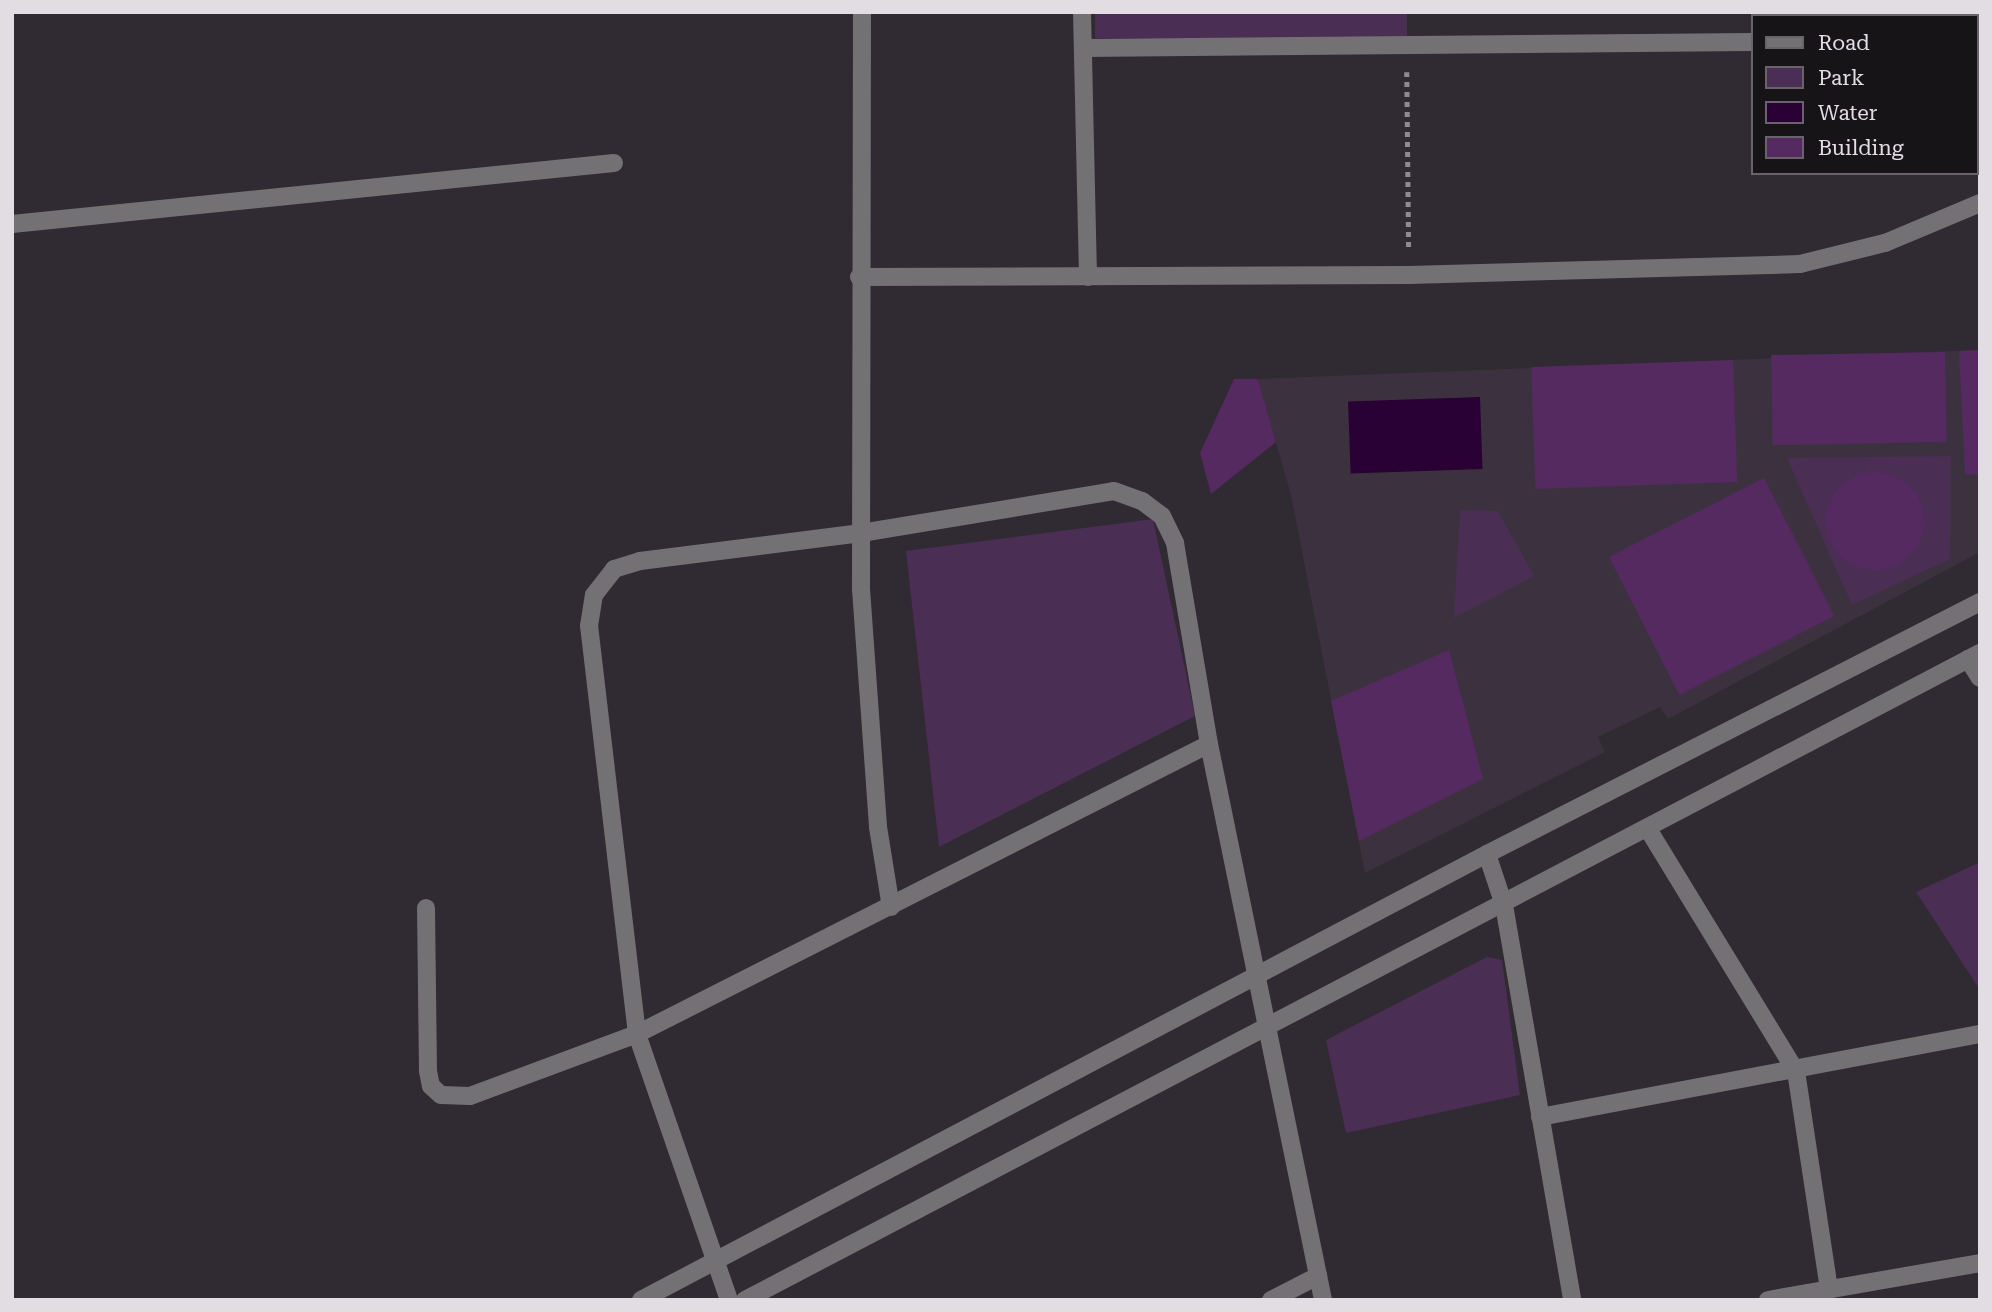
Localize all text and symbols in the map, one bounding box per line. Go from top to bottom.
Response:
legend [1750,14,1978,175]
text: Road [1818,31,1870,55]
text: Park [1818,66,1864,90]
text: Water [1818,101,1877,125]
text: Building [1818,136,1904,160]

